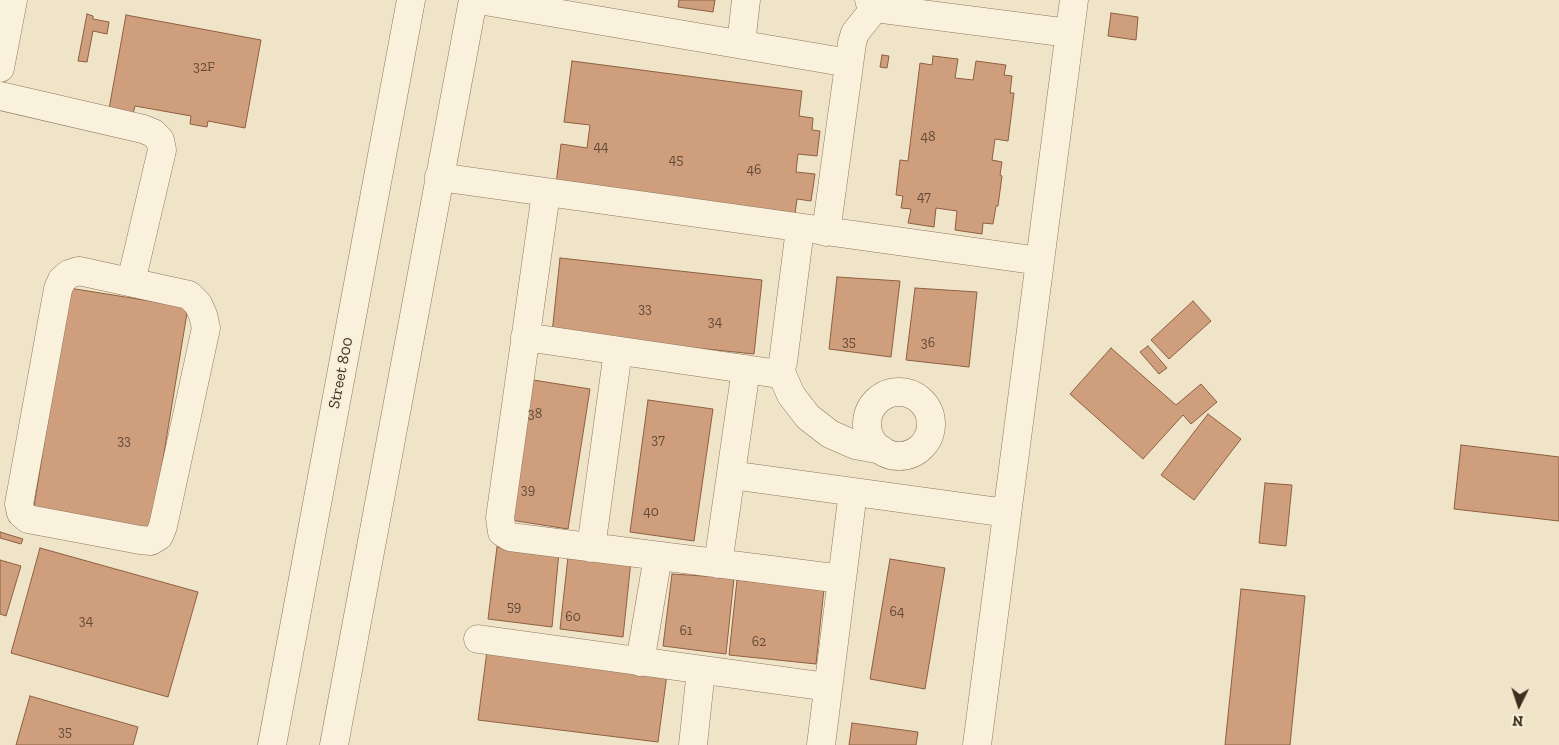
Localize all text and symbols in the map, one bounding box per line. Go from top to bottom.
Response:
house number: 32F [193,59,215,75]
house number: 48 [920,129,936,145]
house number: 44 [593,139,609,155]
house number: 45 [669,152,683,168]
house number: 46 [747,162,761,178]
house number: 47 [917,189,931,205]
house number: 33 [638,301,652,317]
house number: 34 [708,314,722,330]
house number: 35 [842,334,856,350]
street label: Street 800 [325,335,357,411]
house number: 36 [921,335,935,351]
house number: 38 [528,406,542,422]
house number: 37 [651,432,665,448]
house number: 33 [117,433,131,449]
house number: 39 [521,482,535,498]
house number: 40 [643,504,659,520]
house number: 59 [507,599,521,615]
house number: 64 [890,604,904,620]
house number: 60 [565,609,581,625]
house number: 34 [79,613,93,629]
house number: 61 [680,623,692,639]
house number: 62 [752,634,766,650]
north arrow [1494,680,1544,730]
text: N [1512,712,1524,729]
house number: 35 [58,724,72,740]

